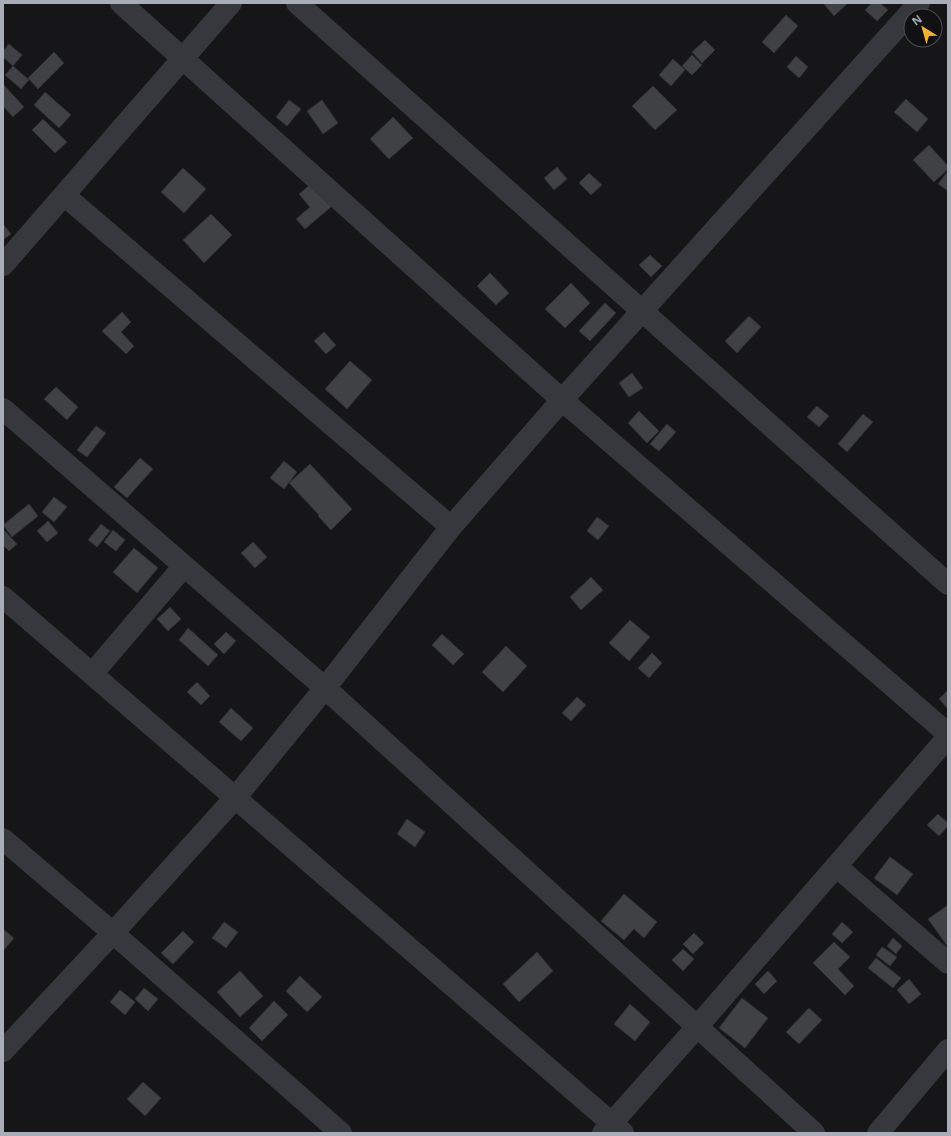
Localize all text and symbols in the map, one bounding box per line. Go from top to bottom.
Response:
north arrow [903,8,943,48]
text: N [909,11,925,28]

